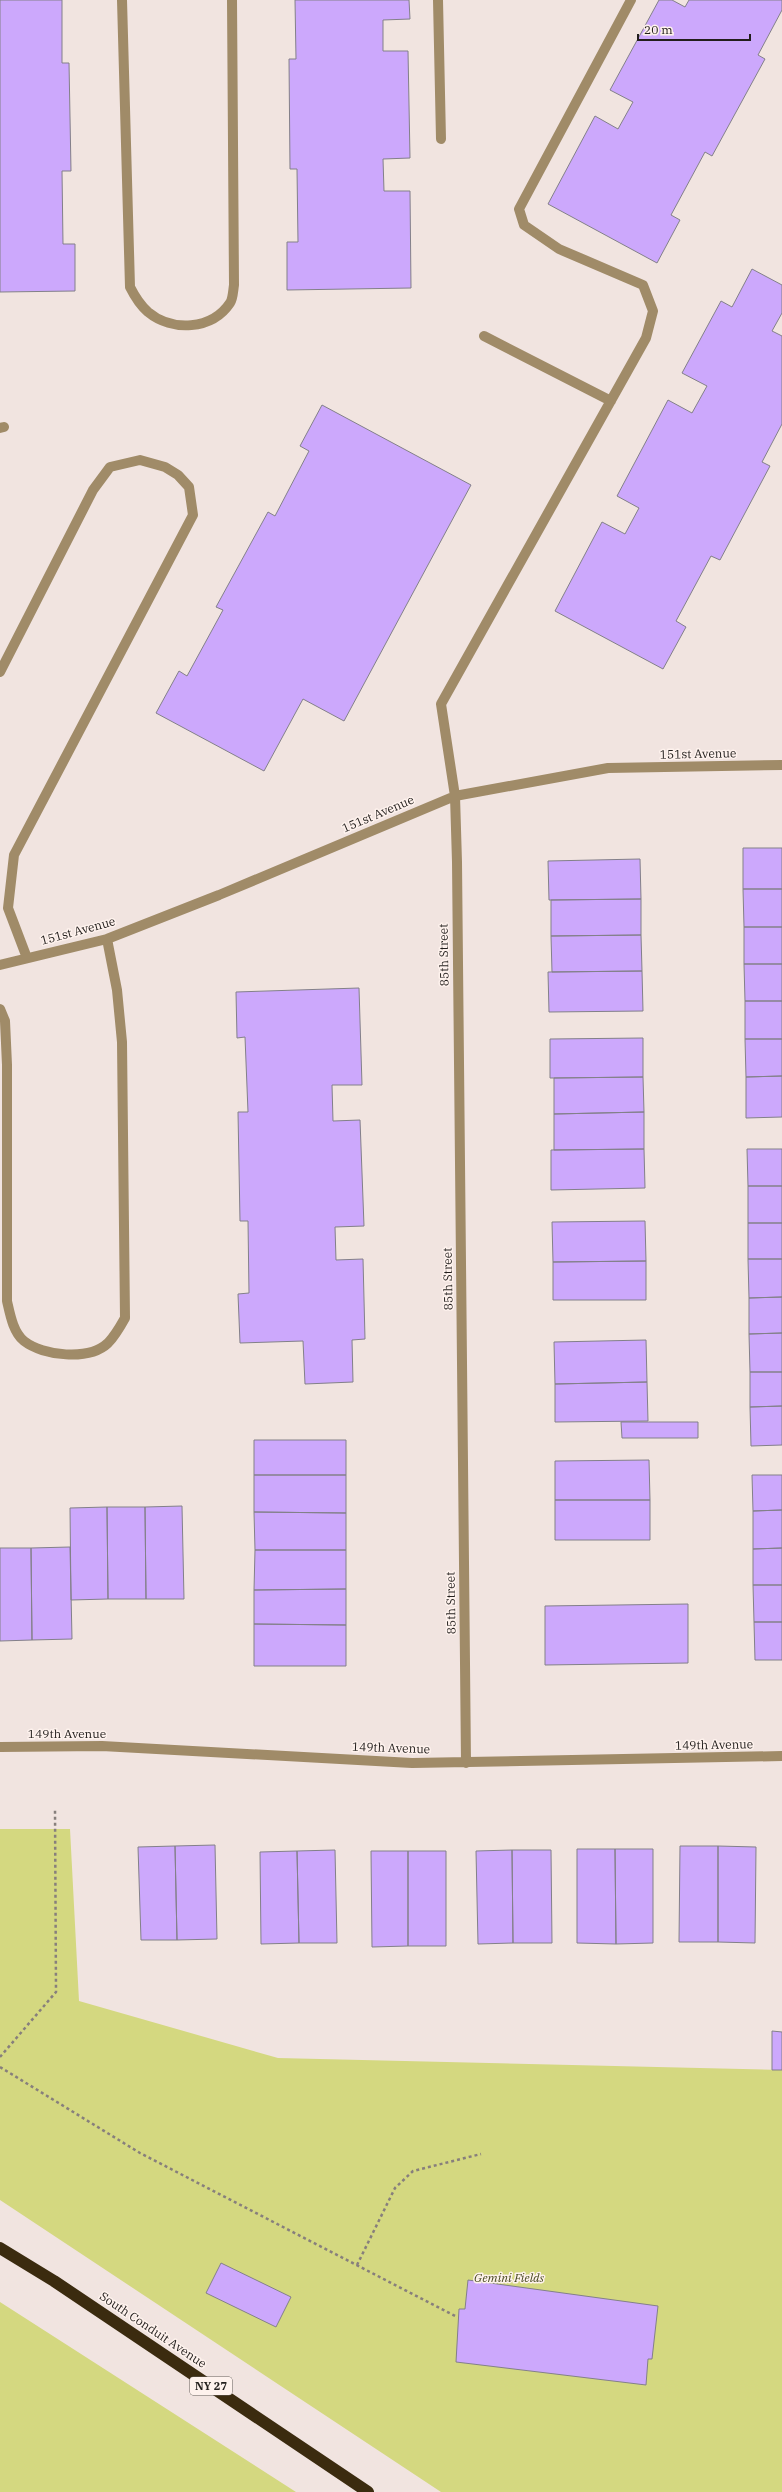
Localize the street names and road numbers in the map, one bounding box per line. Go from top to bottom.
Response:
street label: 151st Avenue [660,745,736,762]
street label: 151st Avenue [340,792,416,835]
street label: 151st Avenue [39,913,117,948]
street label: 85th Street [435,924,452,986]
street label: 85th Street [439,1248,456,1310]
street label: 85th Street [442,1572,459,1634]
street label: 149th Avenue [28,1726,106,1741]
street label: 149th Avenue [675,1736,753,1753]
street label: 149th Avenue [352,1739,430,1756]
street label: South Conduit Avenue [97,2288,210,2371]
road number: NY 27 [190,2377,232,2395]

